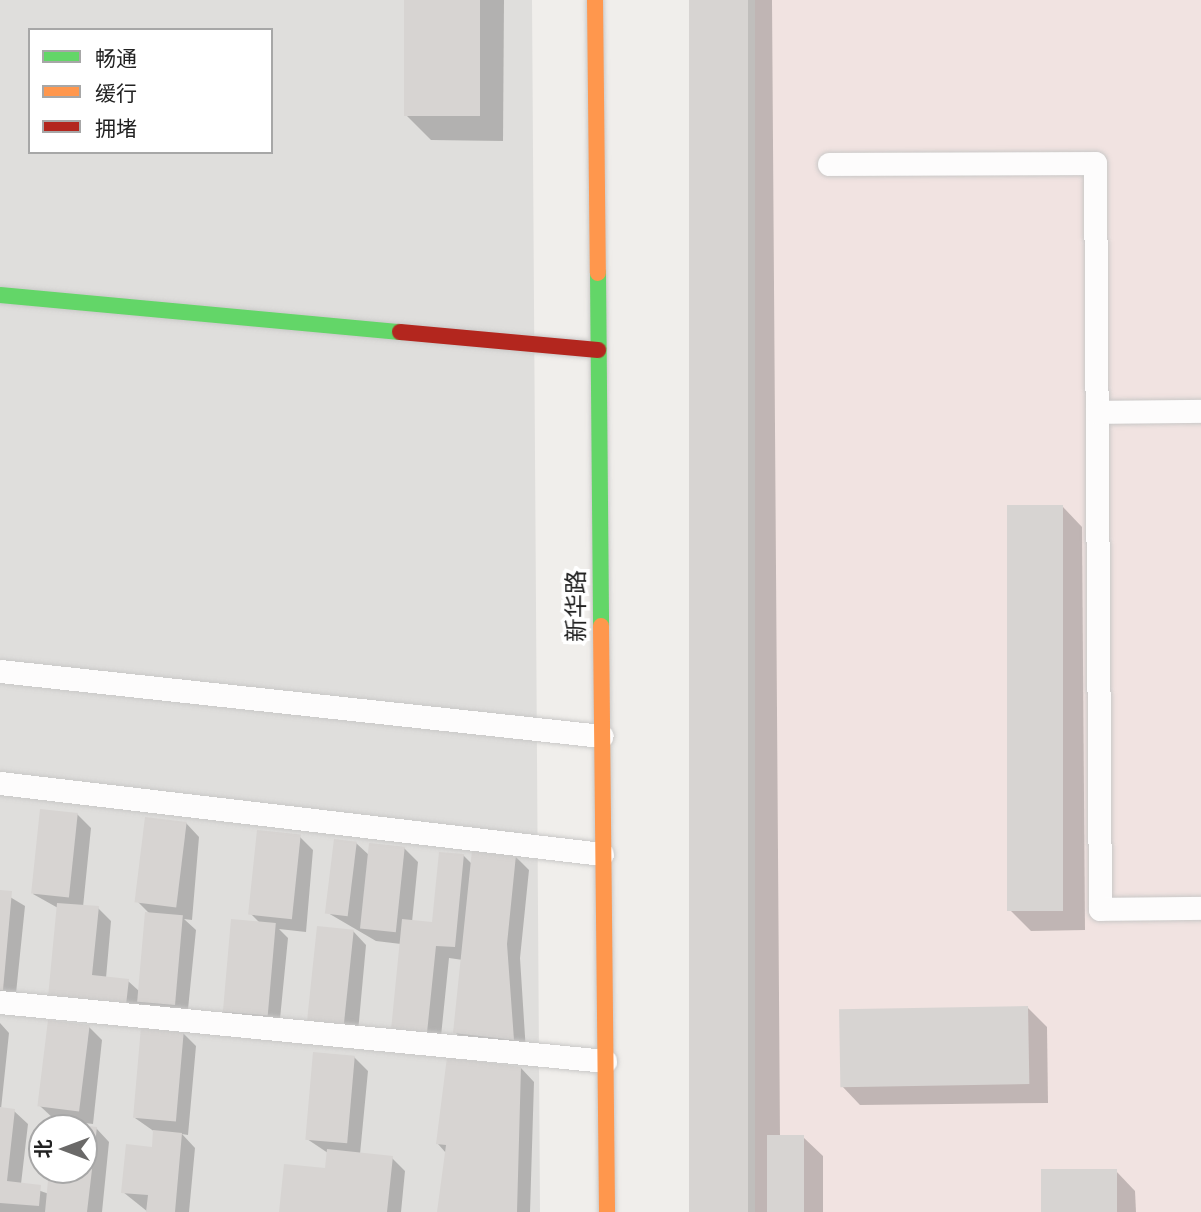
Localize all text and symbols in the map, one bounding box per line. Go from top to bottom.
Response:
legend [28,28,273,154]
text: 畅通 [95,46,137,71]
text: 缓行 [95,81,137,106]
text: 拥堵 [95,116,137,141]
street label: 新华路 [563,570,591,642]
north arrow [28,1114,98,1184]
text: 北 [32,1140,55,1159]

